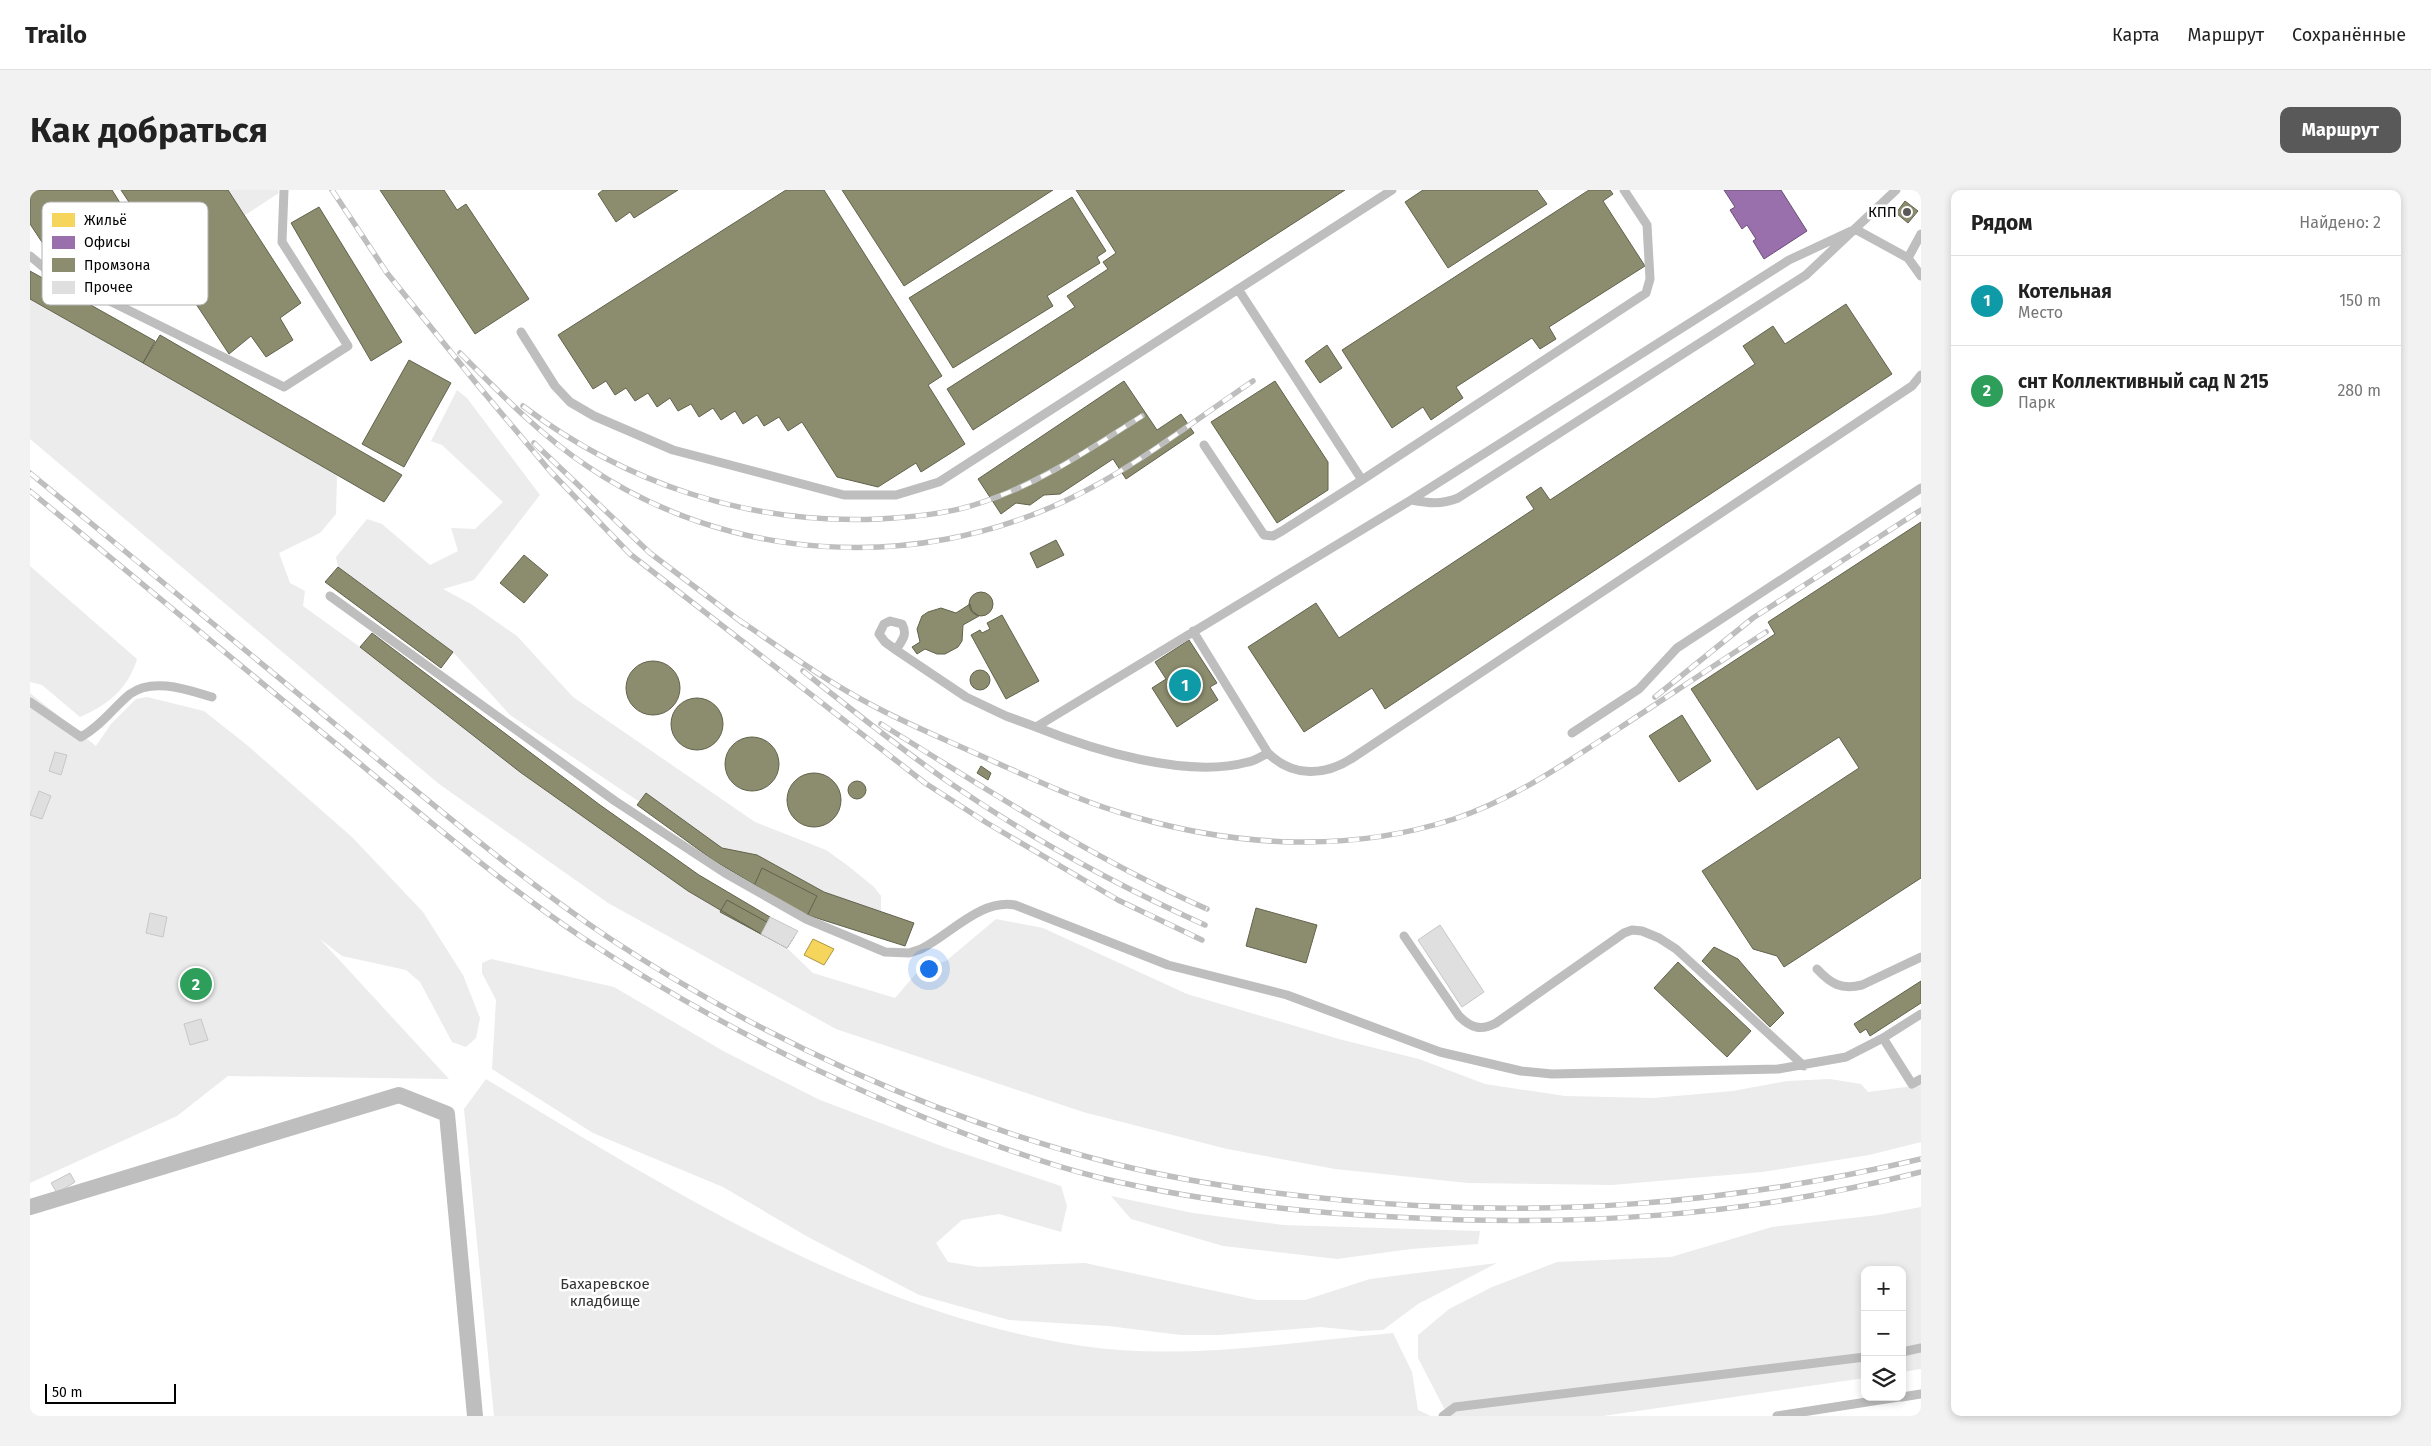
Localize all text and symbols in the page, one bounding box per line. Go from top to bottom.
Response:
text: Trailo [25,21,87,49]
text: Карта [2112,24,2160,46]
text: Маршрут [2188,24,2264,46]
text: Сохранённые [2292,24,2406,46]
button: Маршрут [2280,107,2401,153]
text: Как добраться [30,109,268,151]
legend [42,202,208,305]
place label: КПП [1868,203,1897,221]
marker: КПП [1901,206,1913,218]
text: Рядом [1971,210,2032,236]
text: Жильё [84,212,127,229]
text: Найдено: 2 [2299,213,2381,232]
text: Офисы [84,234,130,251]
text: Промзона [84,257,150,274]
text: Прочее [84,279,133,296]
text: Котельная [2018,280,2112,303]
text: 1 [1983,291,1991,310]
text: 150 m [2339,291,2381,310]
text: Место [2018,303,2063,322]
text: снт Коллективный сад N 215 [2018,370,2269,393]
text: 2 [1983,381,1991,400]
text: 280 m [2337,381,2381,400]
text: Парк [2018,393,2055,412]
pin: 1 [1169,666,1201,704]
your location [916,956,942,982]
pin: 2 [180,965,212,1003]
map controls [1861,1266,1906,1401]
button: + [1861,1266,1906,1311]
park label: Бахаревское кладбище [560,1275,650,1310]
button: − [1861,1311,1906,1356]
button: layers [1861,1356,1906,1401]
scale bar [45,1381,176,1404]
text: 50 m [52,1384,83,1401]

